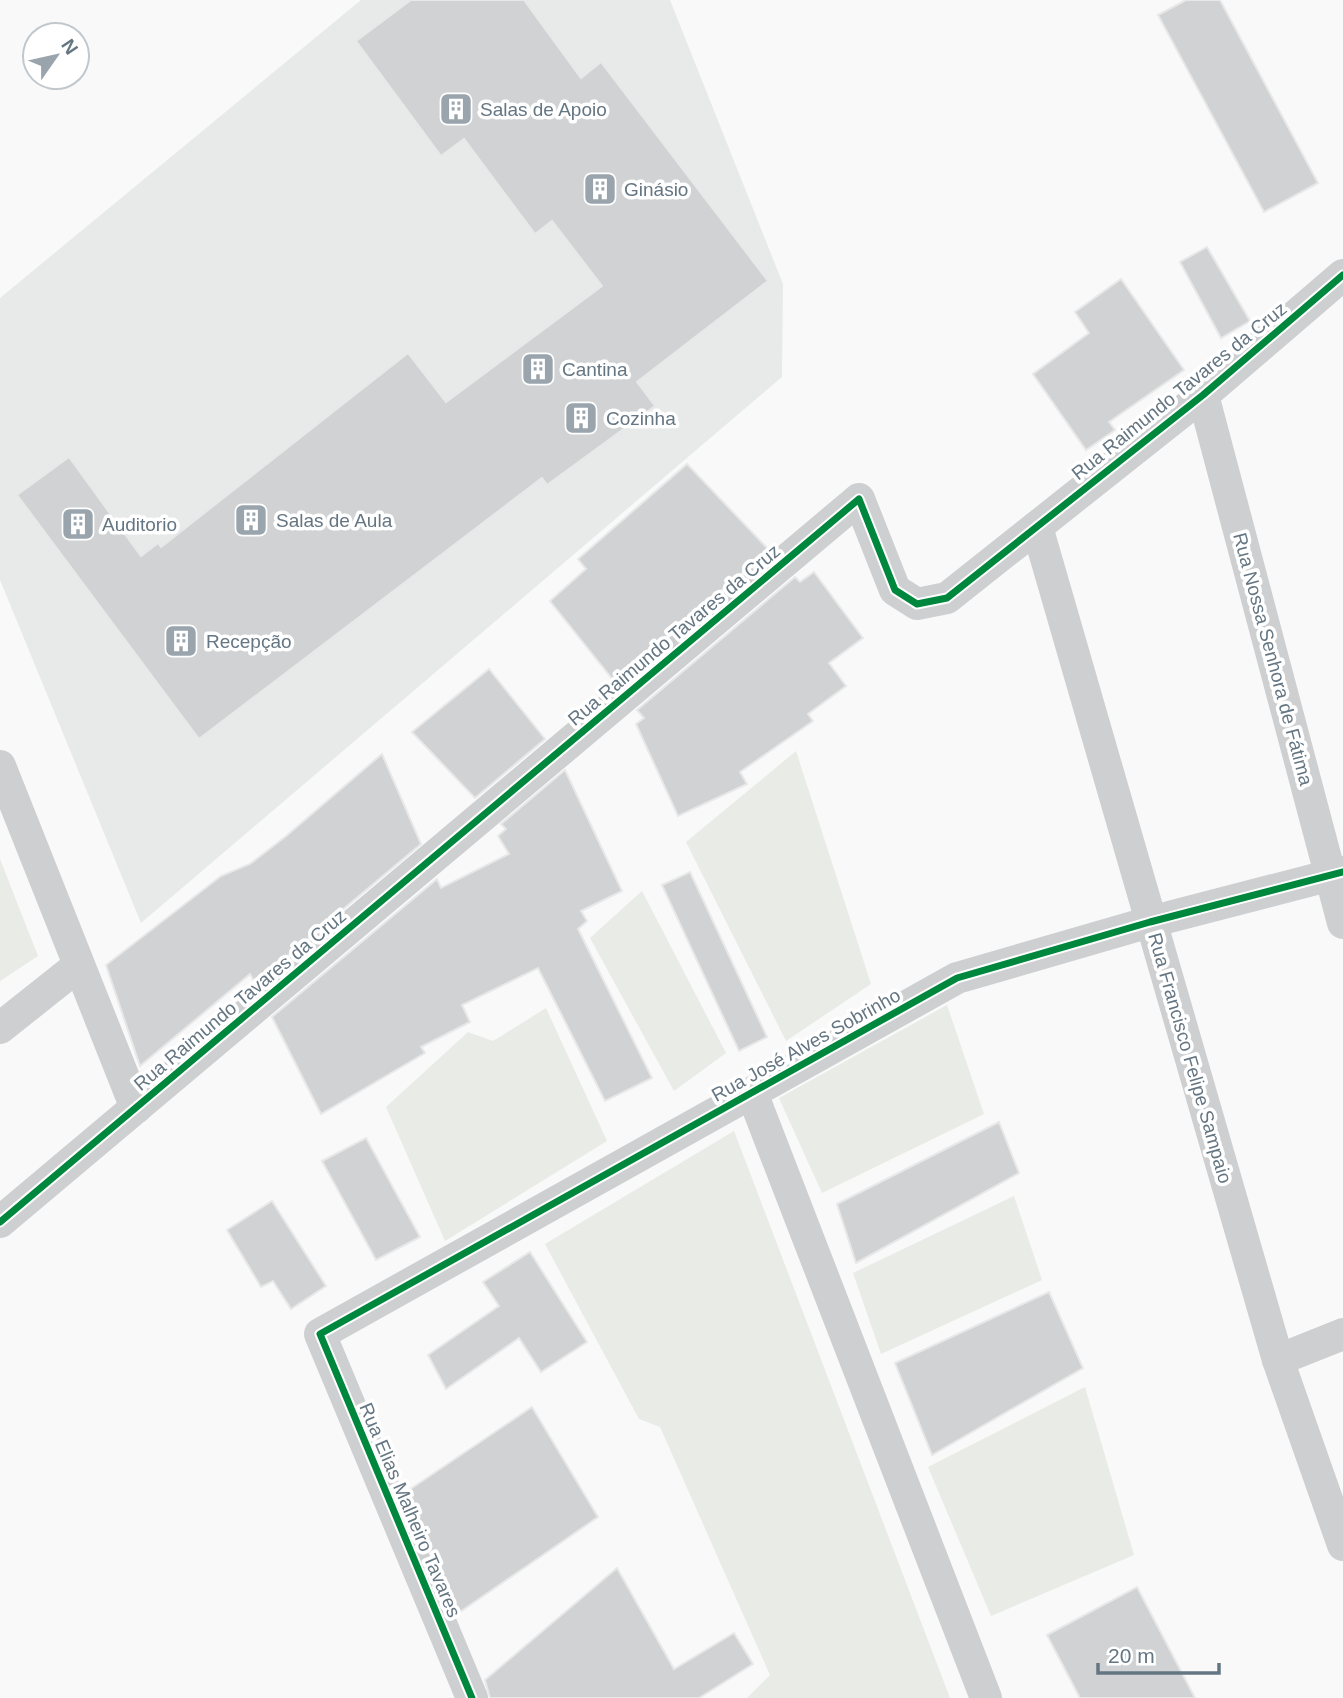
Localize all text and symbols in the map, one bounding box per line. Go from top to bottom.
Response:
north arrow [21,21,91,91]
text: N [57,35,82,58]
building icon: Salas de Apoio [437,90,475,128]
place label: Salas de Apoio [480,99,607,120]
building icon: Ginásio [581,170,619,208]
place label: Ginásio [624,179,688,200]
street label: Rua Raimundo Tavares da Cruz [1067,298,1291,484]
building icon: Cantina [519,350,557,388]
place label: Cantina [562,359,628,380]
building icon: Cozinha [562,399,600,437]
place label: Cozinha [606,408,676,429]
building icon: Salas de Aula [232,501,270,539]
building icon: Auditorio [59,505,97,543]
place label: Salas de Aula [276,510,393,531]
place label: Auditorio [102,514,177,535]
street label: Rua Nossa Senhora de Fátima [1229,530,1317,788]
street label: Rua Raimundo Tavares da Cruz [564,540,784,730]
building icon: Recepção [162,622,200,660]
place label: Recepção [206,631,292,652]
street label: Rua Raimundo Tavares da Cruz [130,905,350,1095]
street label: Rua Francisco Felipe Sampaio [1144,930,1236,1186]
street label: Rua José Alves Sobrinho [708,984,904,1106]
street label: Rua Elias Malheiro Tavares [355,1400,465,1620]
scale bar [1098,1632,1219,1676]
text: 20 m [1108,1644,1155,1667]

